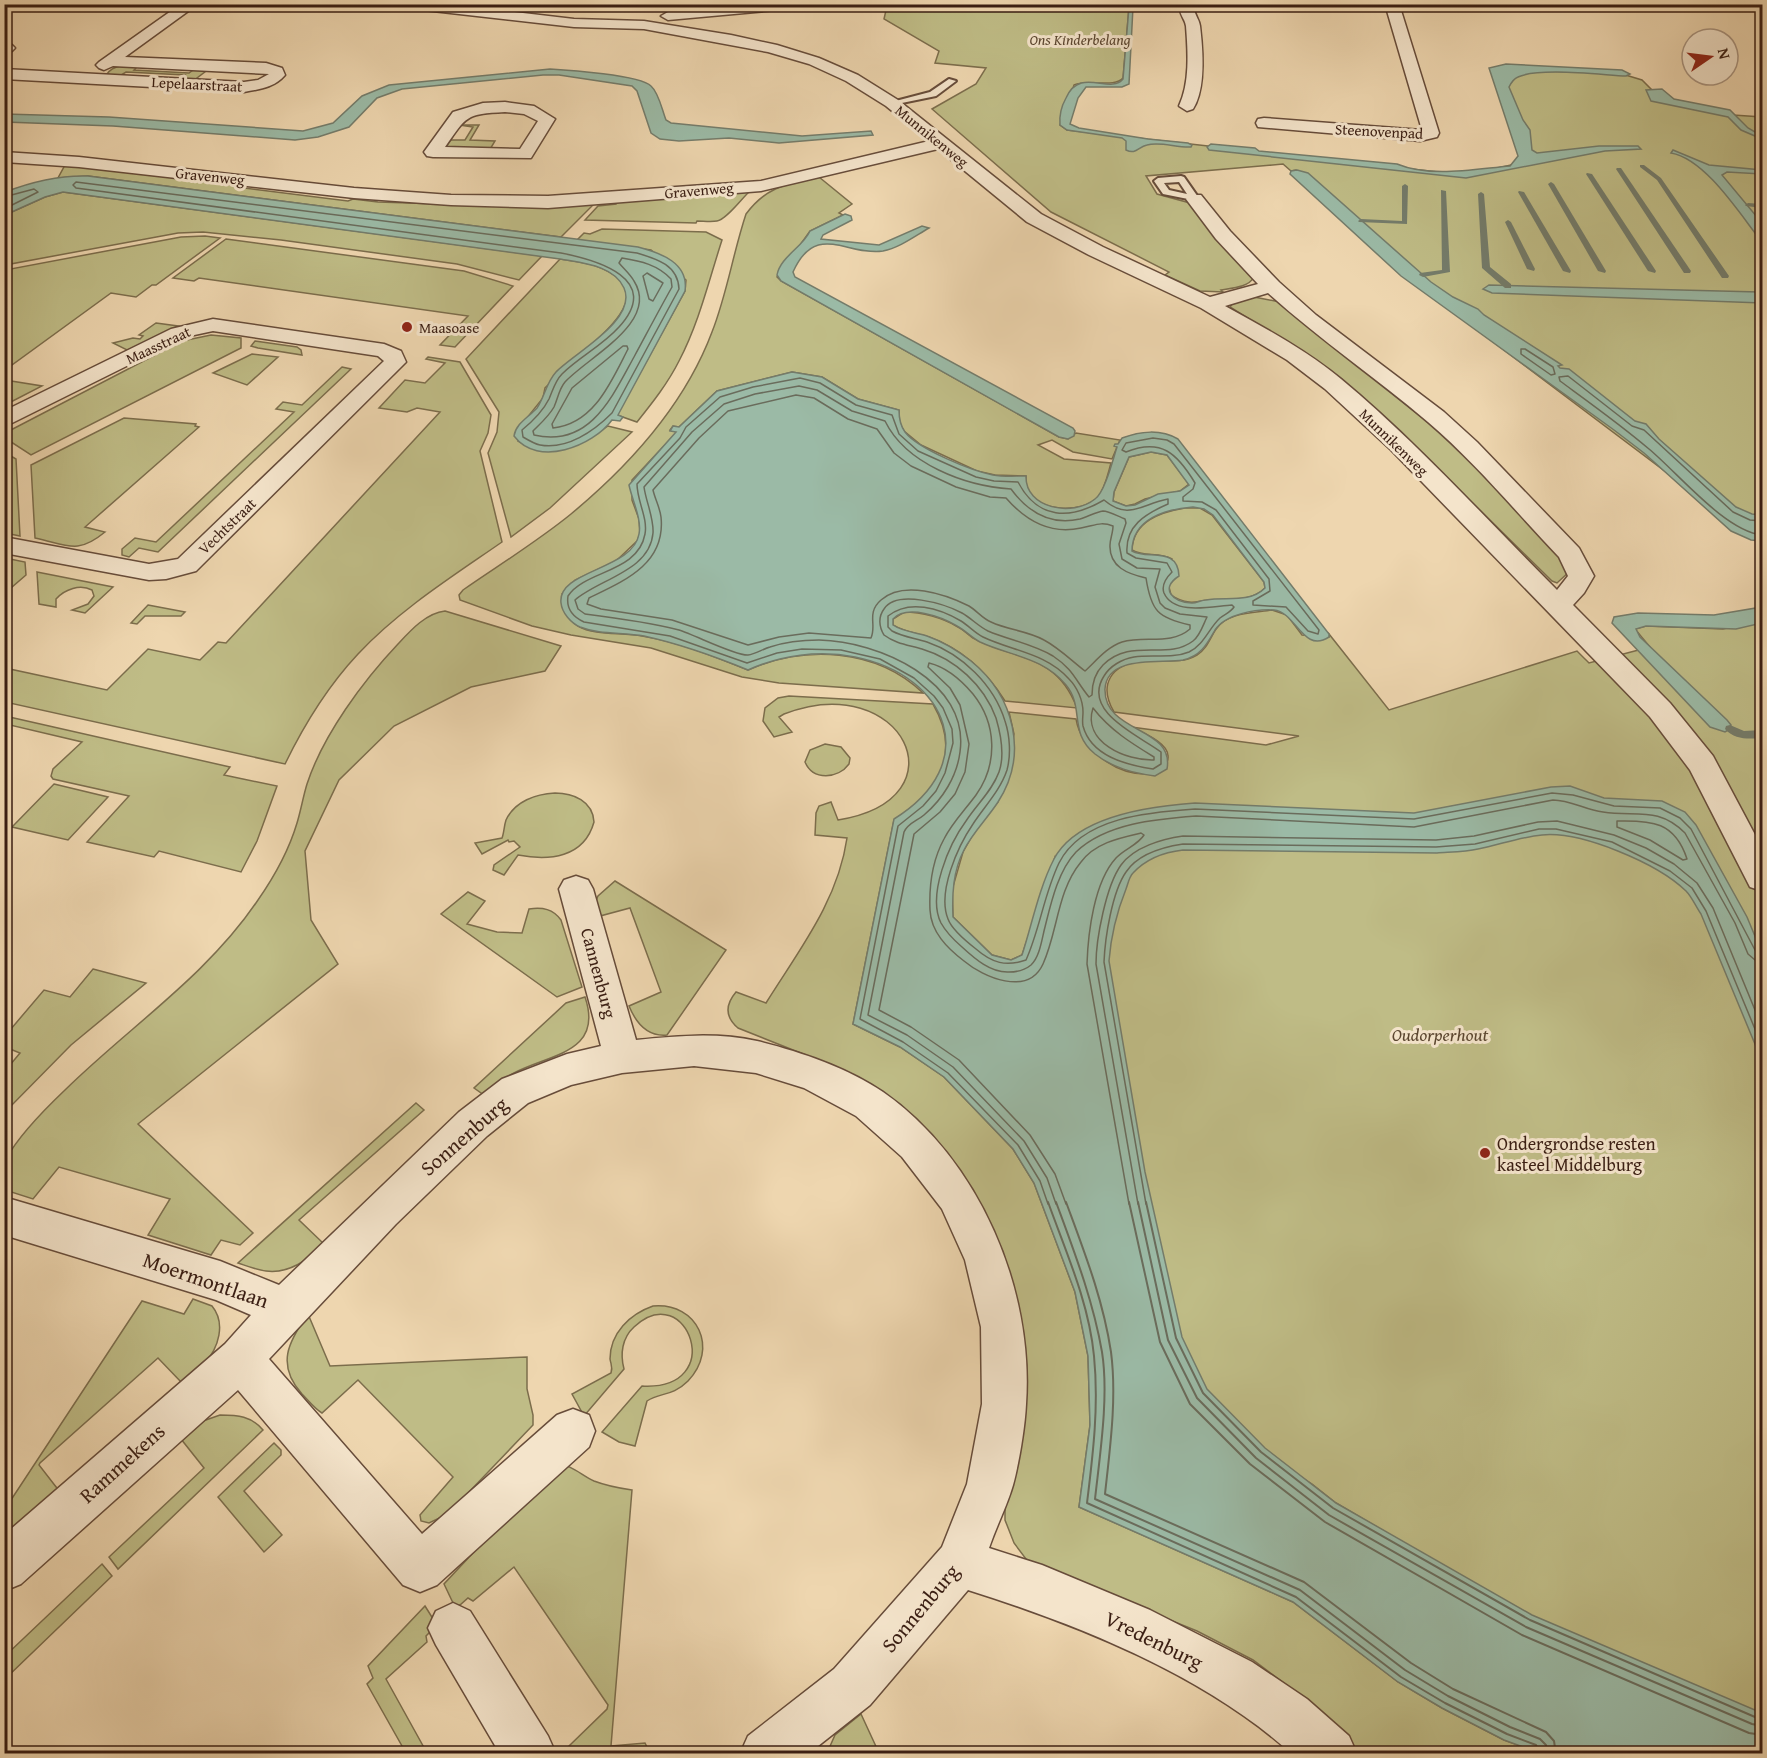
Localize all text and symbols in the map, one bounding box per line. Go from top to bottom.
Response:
north arrow [1680,27,1740,87]
park label: Ons Kinderbelang [1029,29,1131,50]
text: N [1712,45,1738,62]
street label: Lepelaarstraat [151,71,244,97]
street label: Munnikenweg [891,100,974,173]
street label: Steenovenpad [1334,118,1424,144]
street label: Gravenweg [175,162,246,190]
street label: Gravenweg [664,176,735,203]
place label: Maasoase [419,317,479,338]
marker: Maasoase [400,320,414,334]
street label: Maasstraat [122,321,194,369]
street label: Munnikenweg [1355,403,1434,481]
street label: Vechtstraat [193,493,261,559]
street label: Cannenburg [574,925,624,1021]
park label: Oudorperhout [1392,1021,1489,1048]
street label: Sonnenburg [413,1089,515,1183]
place label: Ondergrondse resten kasteel Middelburg [1497,1130,1656,1178]
marker: Ondergrondse resten kasteel Middelburg [1478,1146,1492,1160]
street label: Moermontlaan [139,1244,273,1316]
street label: Rammekens [72,1416,172,1510]
street label: Sonnenburg [874,1556,967,1659]
street label: Vredenburg [1100,1603,1209,1677]

